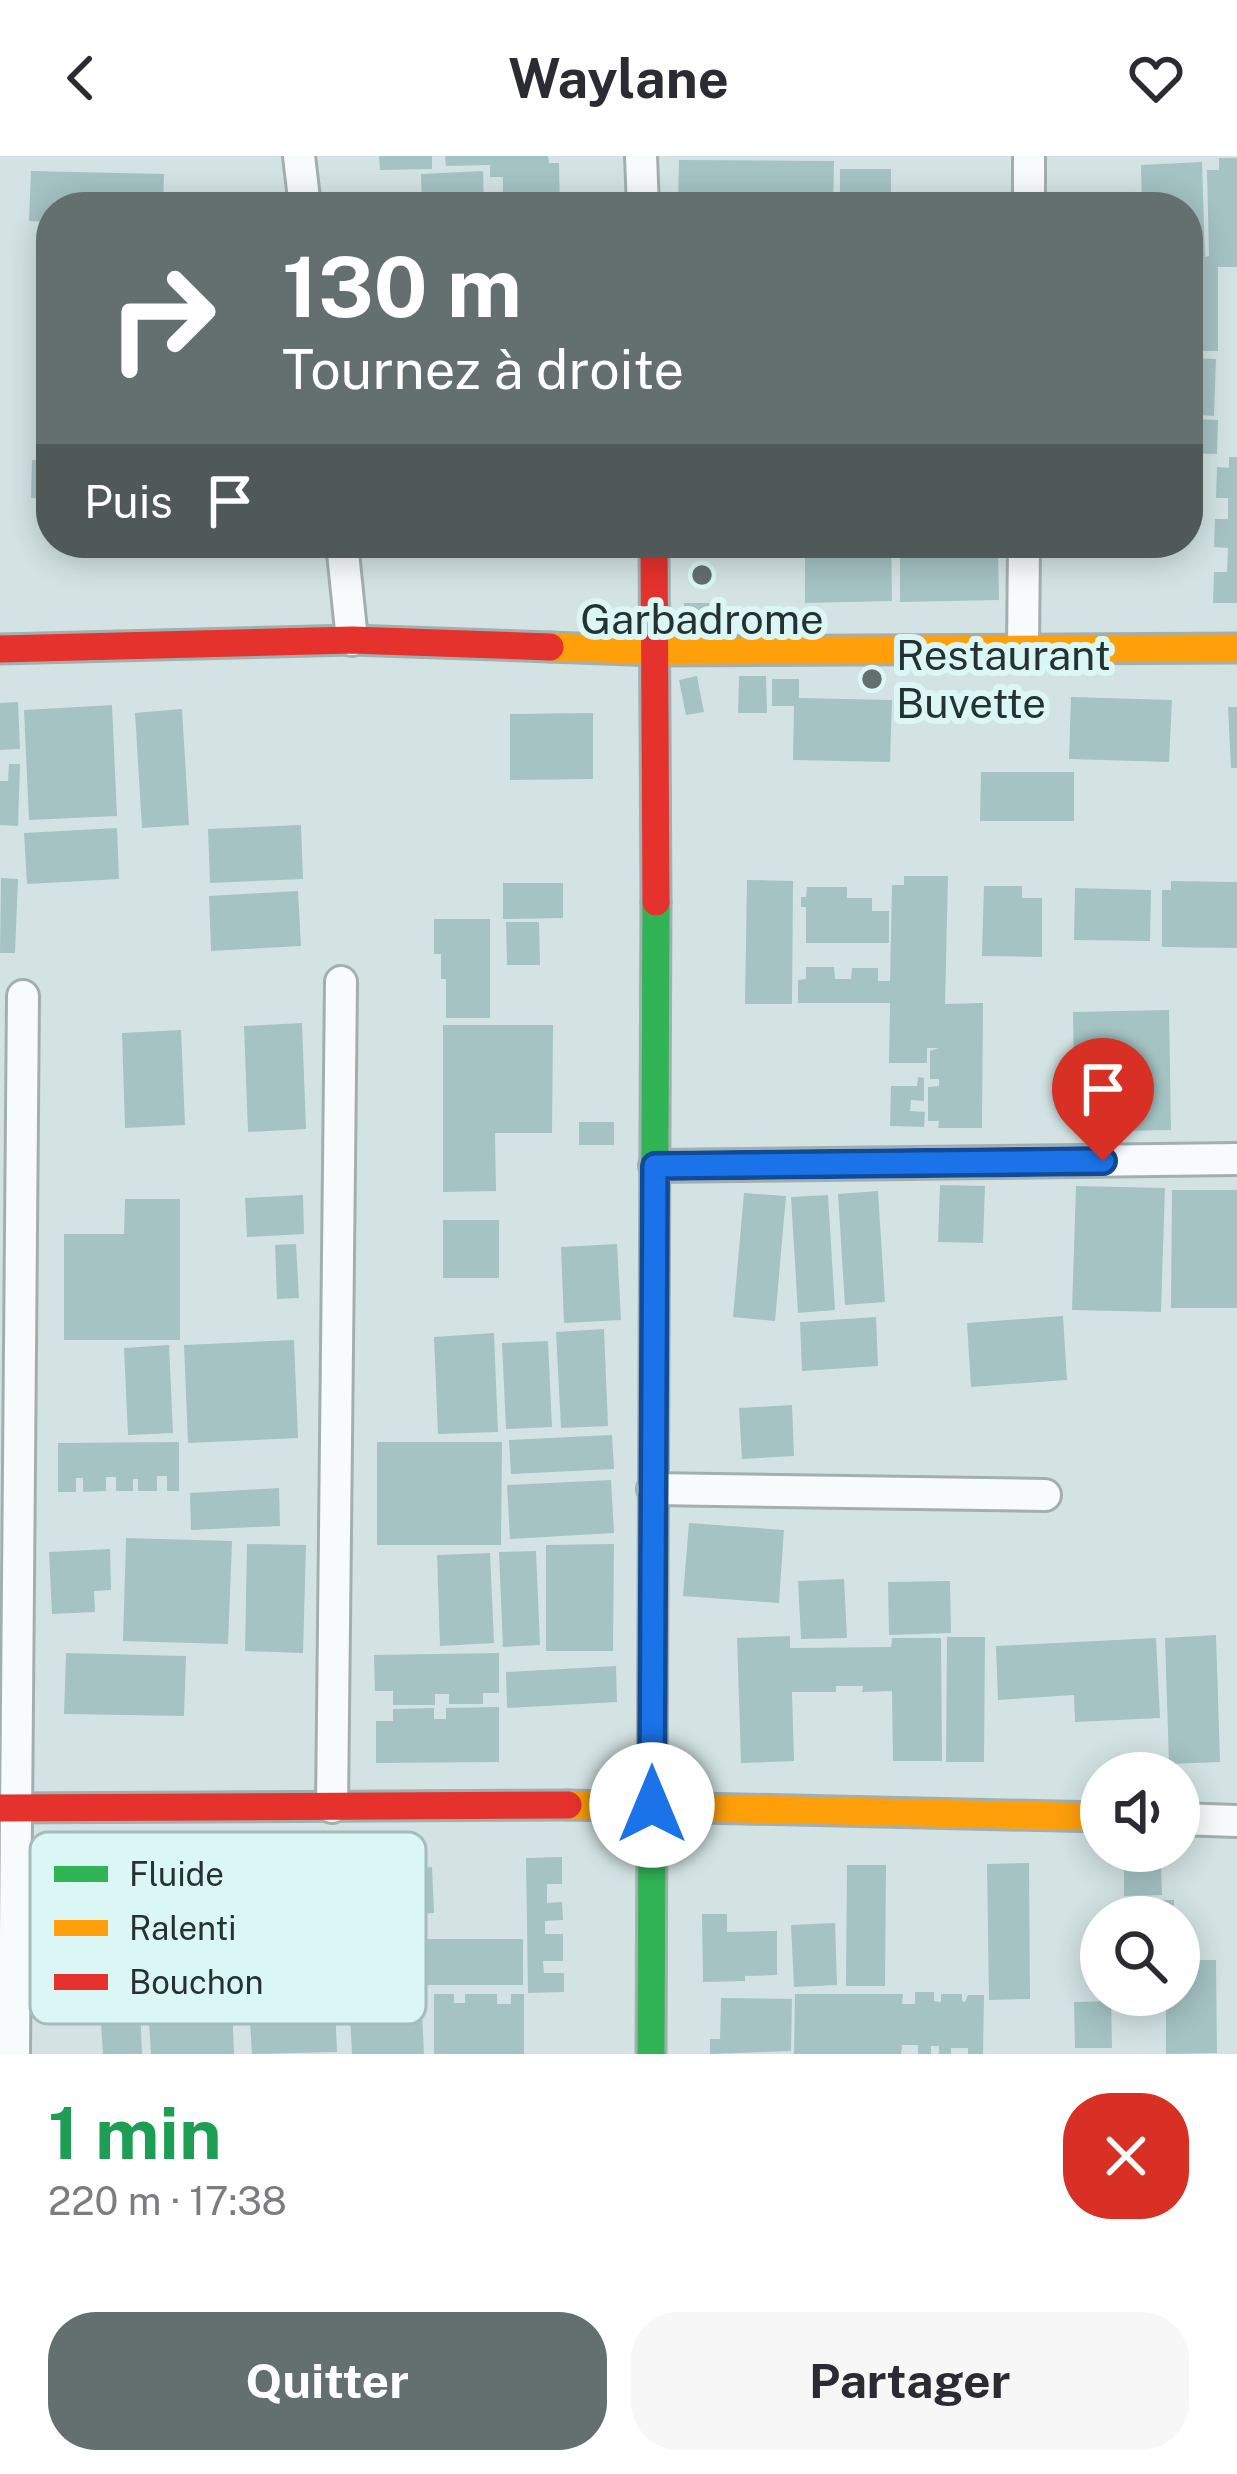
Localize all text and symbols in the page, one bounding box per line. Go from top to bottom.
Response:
icon: back [48,45,114,111]
icon: heart [1123,45,1189,111]
text: Waylane [508,47,729,110]
text: 130 m [282,237,522,336]
icon: right [84,240,240,396]
text: Tournez à droite [282,338,684,401]
icon: arrive [197,468,263,534]
text: Puis [84,475,173,528]
marker: Garbadrome [689,562,715,588]
place label: Garbadrome [580,594,824,643]
place label: Restaurant Buvette [896,630,1111,727]
marker: Restaurant Buvette [859,666,885,692]
pin [1052,1038,1154,1161]
icon: arrive [1070,1056,1136,1122]
position arrow [589,1742,715,1868]
map controls [1080,1752,1200,2016]
button: sound [1080,1752,1200,1872]
legend [30,1832,426,2024]
text: Fluide [129,1855,224,1893]
button: search [1080,1896,1200,2016]
text: Ralenti [129,1909,236,1947]
text: Bouchon [129,1963,263,2001]
text: 1 min [48,2091,222,2175]
button: close [1063,2093,1189,2219]
text: 220 m · 17:38 [48,2178,287,2224]
button: Quitter [48,2312,607,2450]
button: Partager [631,2312,1189,2450]

